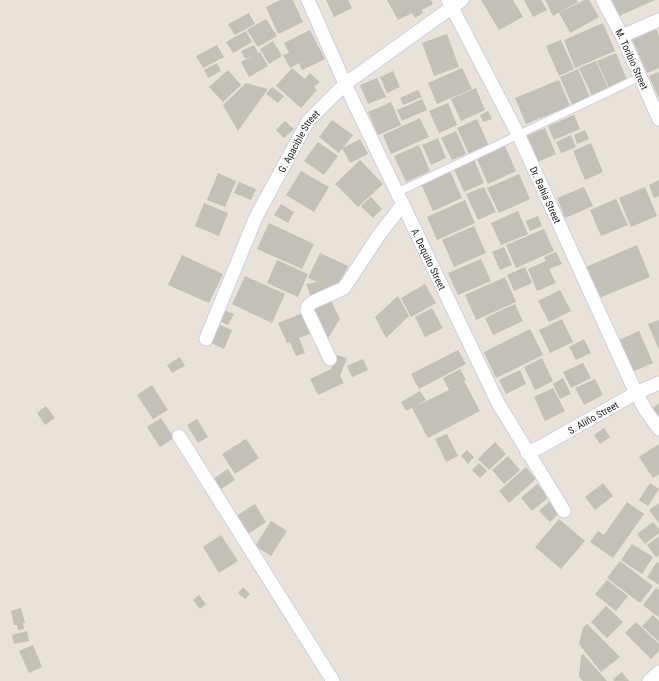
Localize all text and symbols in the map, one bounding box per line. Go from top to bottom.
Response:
street label: M. Toribio Street [614,27,651,91]
street label: G. Apacible Street [276,108,321,174]
street label: Dr. Bahia Street [528,165,563,225]
street label: A. Dequito Street [410,227,448,292]
street label: S. Aliño Street [566,399,620,436]

